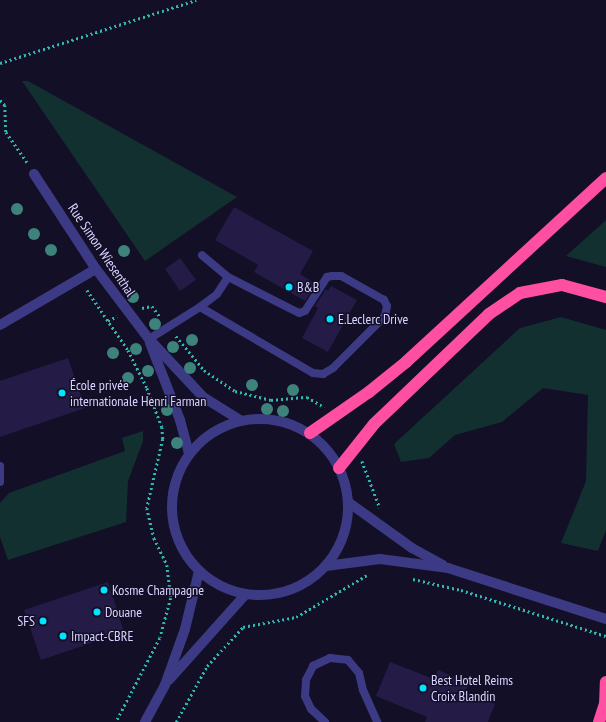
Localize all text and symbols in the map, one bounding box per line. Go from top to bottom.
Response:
street label: Rue Simon Wiesenthal [65,200,139,300]
place label: B&B [297,279,319,295]
marker: B&B [284,282,294,292]
place label: E.Leclerc Drive [338,311,409,327]
marker: E.Leclerc Drive [325,314,335,324]
place label: École privée internationale Henri Farman [70,377,206,410]
marker: École privée internationale Henri Farman [57,388,67,398]
place label: Kosme Champagne [112,582,204,598]
marker: Kosme Champagne [99,585,109,595]
place label: Douane [105,604,142,620]
marker: Douane [92,607,102,617]
place label: SFS [17,613,35,629]
marker: SFS [38,616,48,626]
place label: Impact-CBRE [71,628,133,644]
marker: Impact-CBRE [58,631,68,641]
place label: Best Hotel Reims Croix Blandin [431,672,513,704]
marker: Best Hotel Reims Croix Blandin [418,683,428,693]

